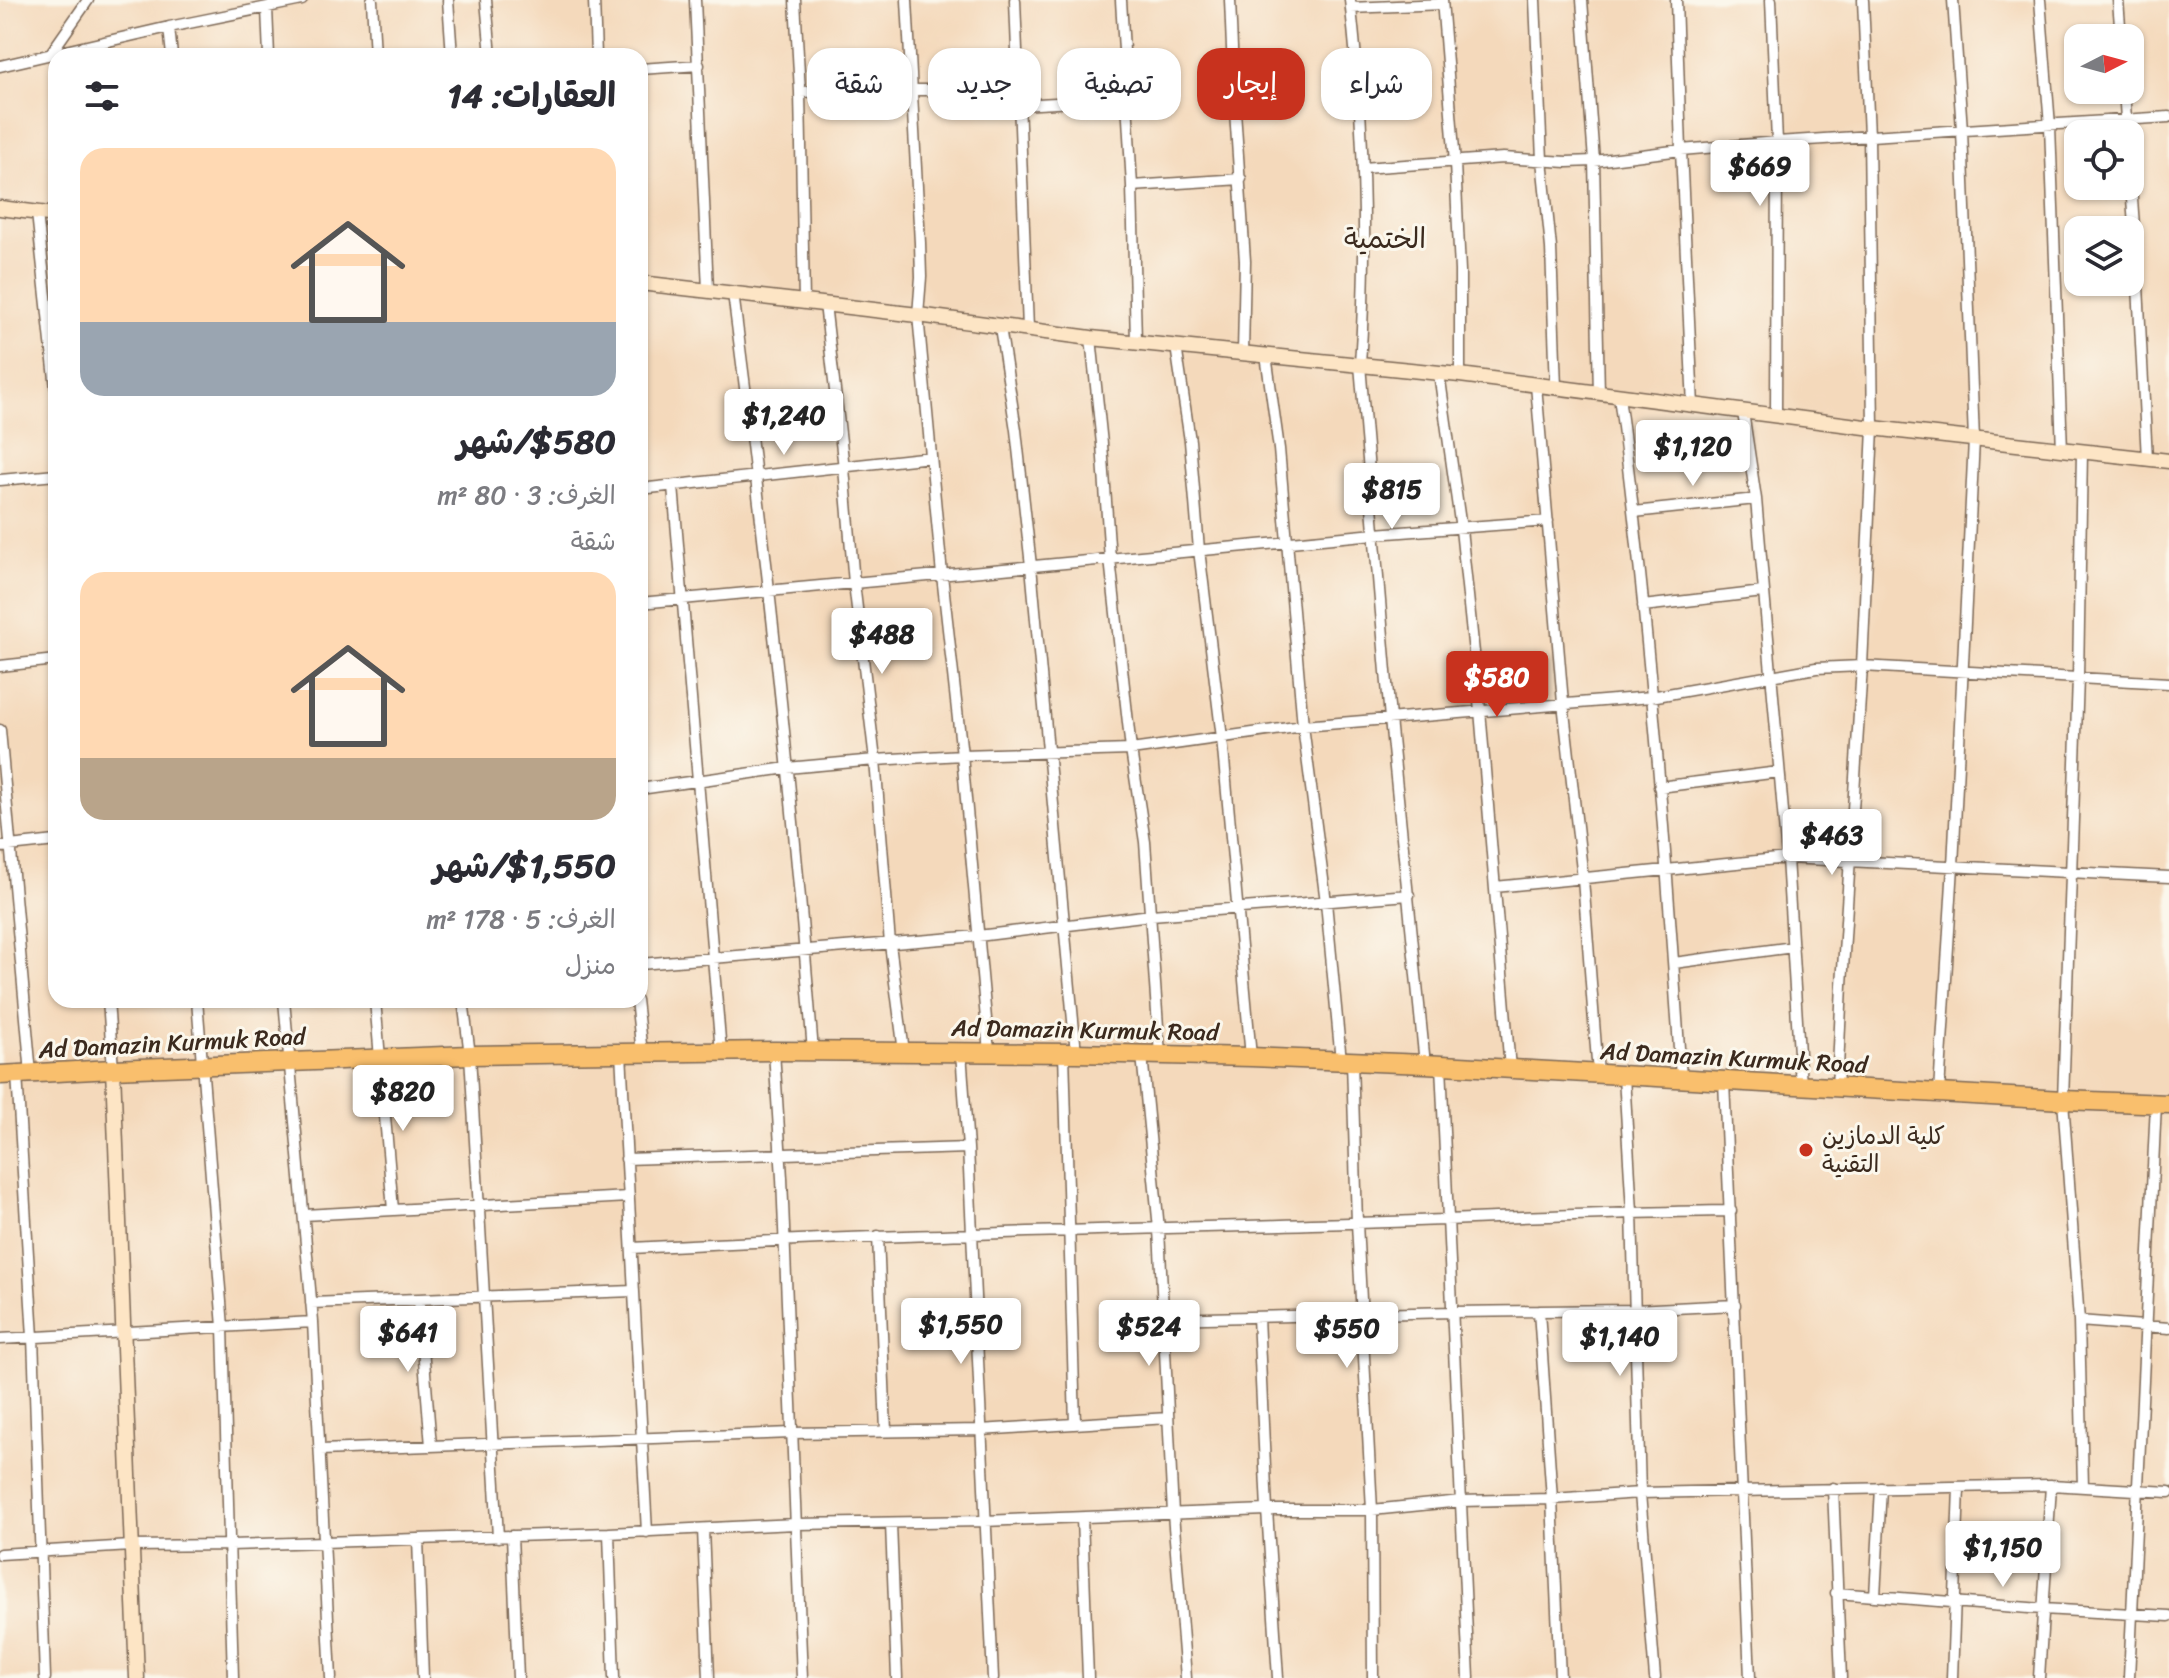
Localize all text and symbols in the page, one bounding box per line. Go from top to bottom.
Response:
north arrow [2064,24,2144,104]
map controls [2064,24,2144,296]
chip: شقة [807,48,912,120]
chip: جديد [928,48,1041,120]
chip: تصفية [1057,48,1181,120]
chip: إيجار [1197,48,1305,120]
chip: شراء [1321,48,1432,120]
text: العقارات: 14 [447,66,616,126]
icon: filters [80,74,124,118]
button: locate [2064,120,2144,200]
pin: $669 [1713,140,1807,208]
text: $669 [1729,143,1792,189]
icon: home [276,200,420,344]
district label: الختمية [1344,214,1426,263]
button: layers [2064,216,2144,296]
pin: $1,240 [719,389,849,457]
text: $1,240 [742,392,826,438]
text: $580/شهر [457,412,616,472]
pin: $1,120 [1628,420,1758,488]
text: $1,120 [1654,423,1732,469]
pin: $815 [1345,463,1439,531]
text: $815 [1362,466,1422,512]
text: الغرف: 3 · 80 m² [438,472,616,518]
text: شقة [571,518,616,564]
pin: $488 [835,608,929,676]
text: $488 [849,611,915,657]
icon: home [276,624,420,768]
pin: $580 [1450,651,1544,719]
text: $580 [1464,654,1530,700]
pin: $463 [1785,809,1879,877]
text: $463 [1801,812,1863,858]
text: $1,550/شهر [433,836,616,896]
text: الغرف: 5 · 178 m² [426,896,616,942]
text: منزل [565,942,616,988]
street label: Ad Damazin Kurmuk Road [950,1007,1220,1053]
street label: Ad Damazin Kurmuk Road [36,1015,308,1071]
street label: Ad Damazin Kurmuk Road [1598,1030,1870,1086]
pin: $820 [356,1065,450,1133]
text: $820 [371,1068,435,1114]
place label: كلية الدمازين التقنية [1822,1115,1945,1185]
marker: كلية الدمازين التقنية [1797,1141,1815,1159]
pin: $1,550 [896,1298,1026,1366]
pin: $524 [1102,1300,1196,1368]
text: $1,550 [919,1301,1003,1347]
pin: $550 [1300,1302,1394,1370]
text: $524 [1117,1303,1181,1349]
text: $550 [1314,1305,1380,1351]
pin: $641 [361,1306,455,1374]
text: $641 [378,1309,438,1355]
pin: $1,140 [1555,1310,1685,1378]
text: $1,140 [1580,1313,1660,1359]
pin: $1,150 [1938,1521,2068,1589]
text: $1,150 [1963,1524,2043,1570]

